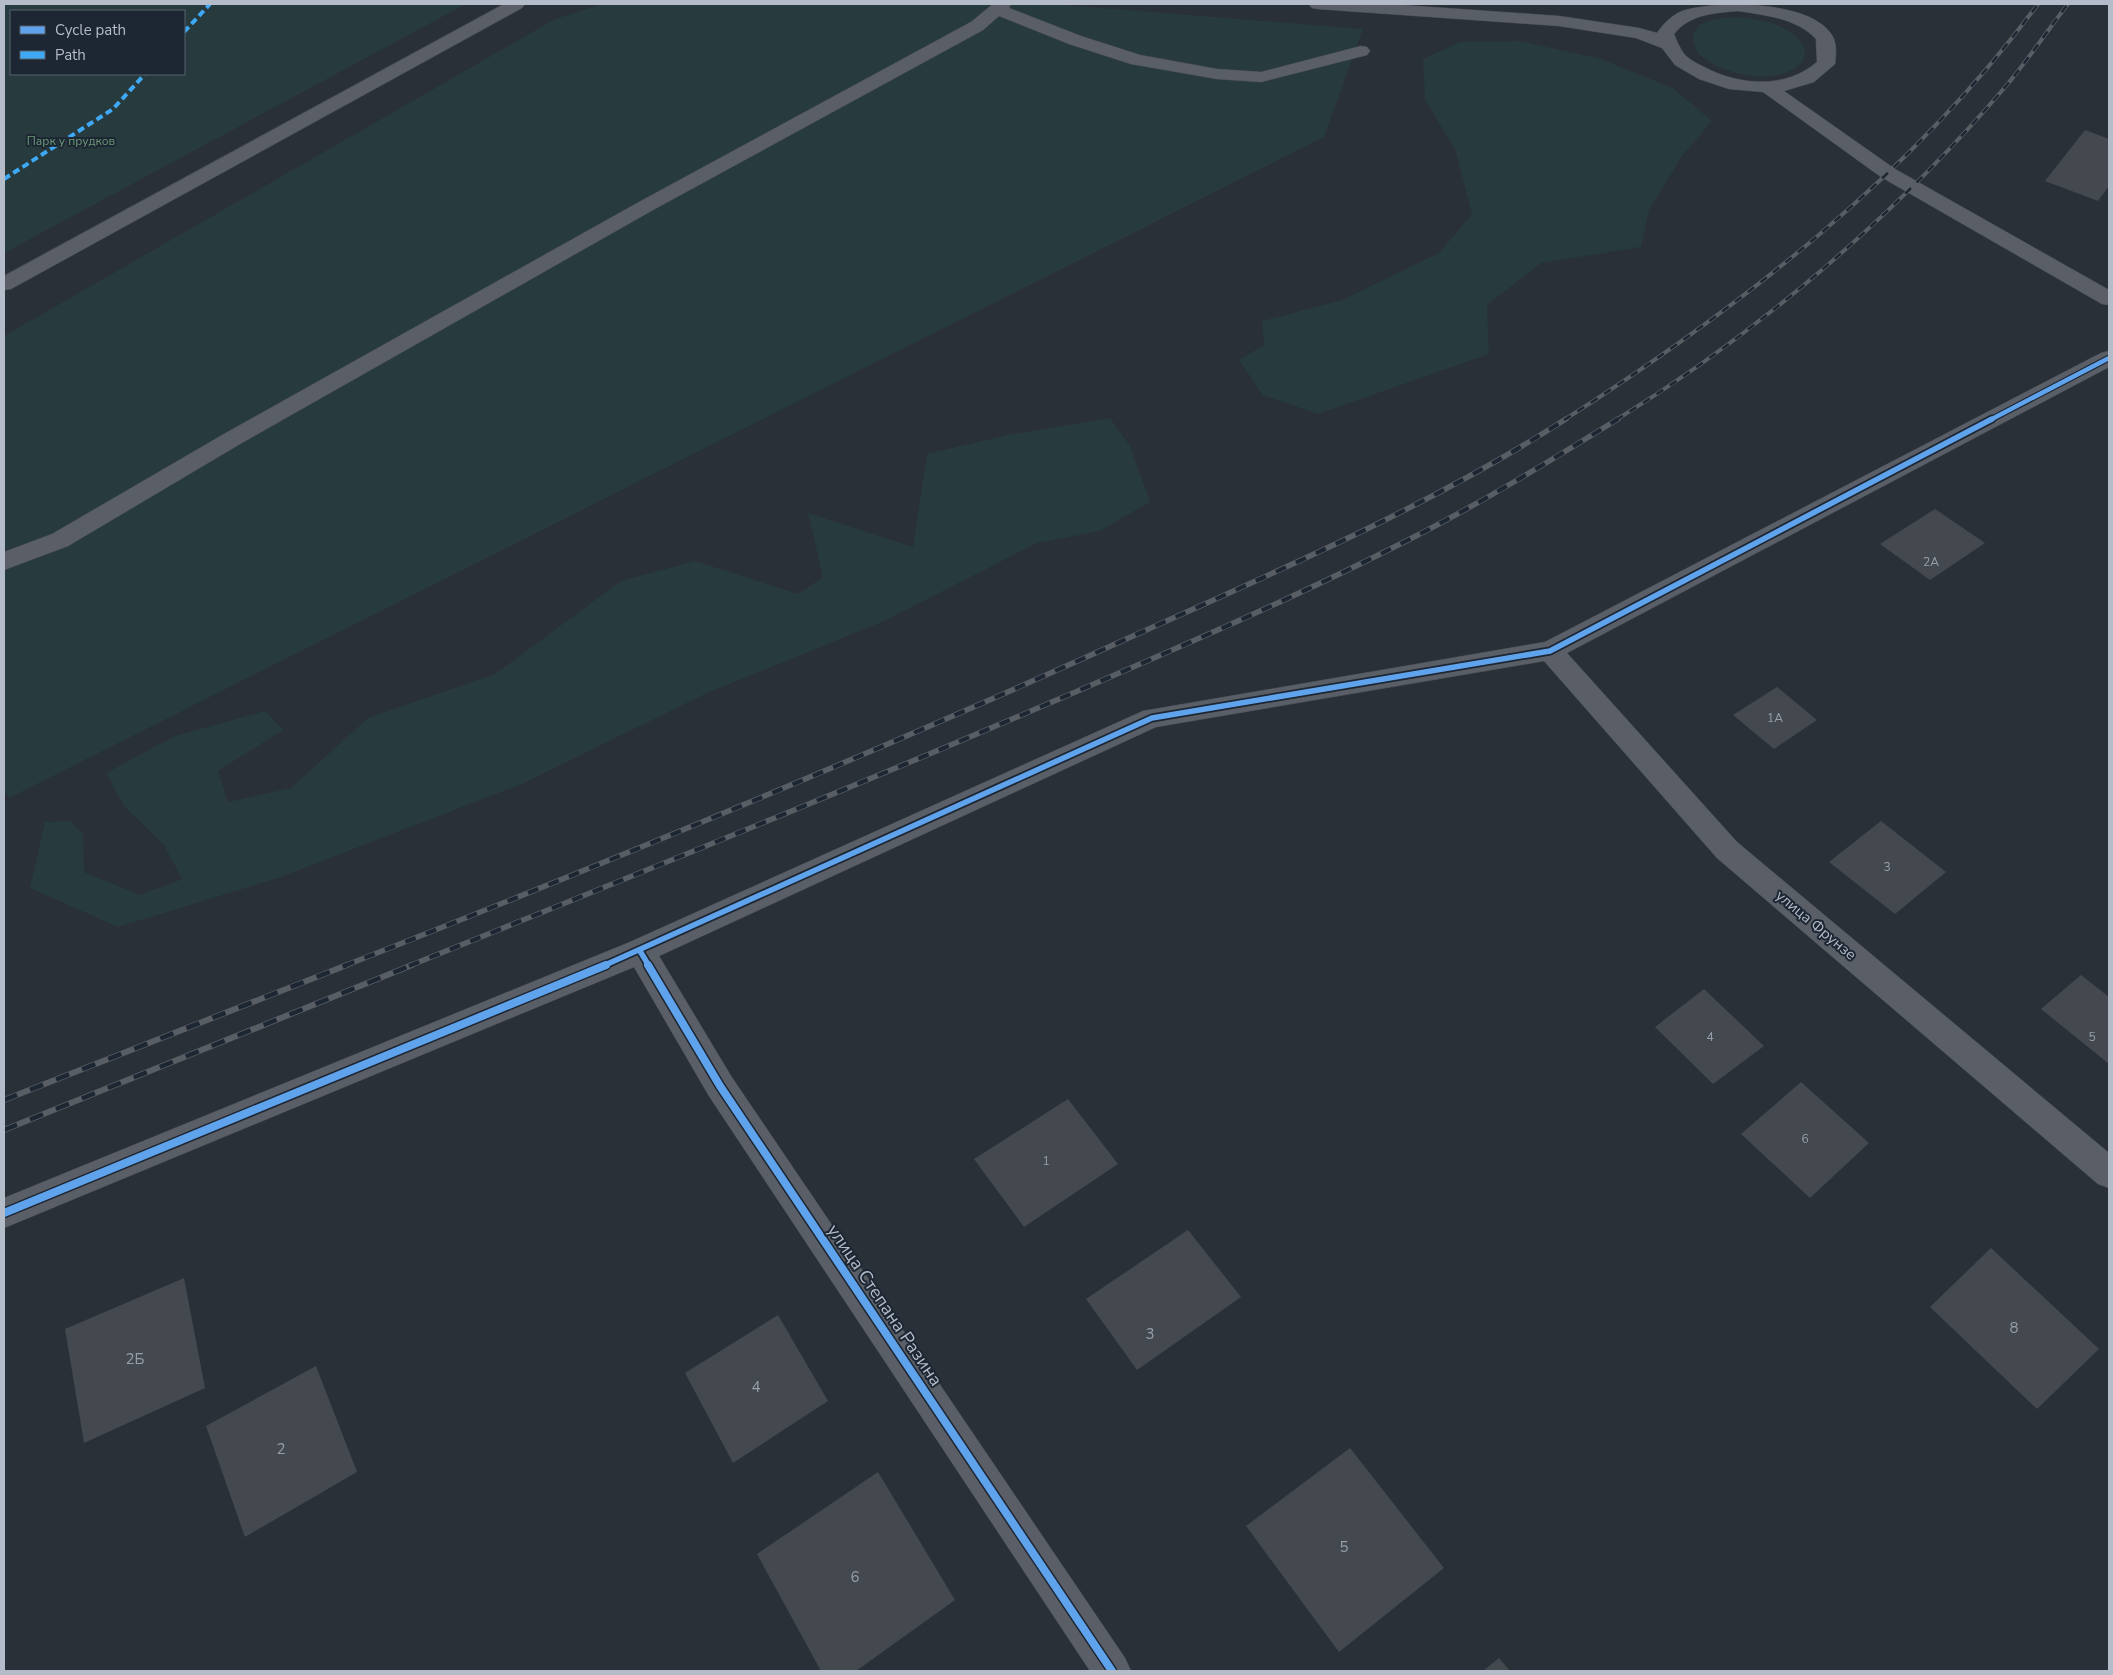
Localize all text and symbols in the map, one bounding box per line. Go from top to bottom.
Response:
legend [10,10,185,75]
text: Cycle path [55,20,126,40]
text: Path [55,45,86,65]
park label: Парк у прудков [27,133,116,149]
house number: 2А [1923,554,1939,570]
house number: 1А [1767,710,1783,726]
house number: 3 [1883,859,1891,875]
street label: улица Фрунзе [1771,885,1861,965]
house number: 4 [1706,1029,1714,1045]
house number: 5 [2088,1029,2096,1045]
house number: 6 [1801,1131,1809,1147]
house number: 1 [1042,1153,1050,1169]
street label: улица Степана Разина [822,1219,948,1391]
house number: 8 [2009,1318,2019,1338]
house number: 3 [1145,1324,1155,1344]
house number: 2Б [126,1349,145,1369]
house number: 4 [751,1377,761,1397]
house number: 2 [276,1439,286,1459]
house number: 5 [1339,1537,1349,1557]
house number: 6 [850,1567,860,1587]

